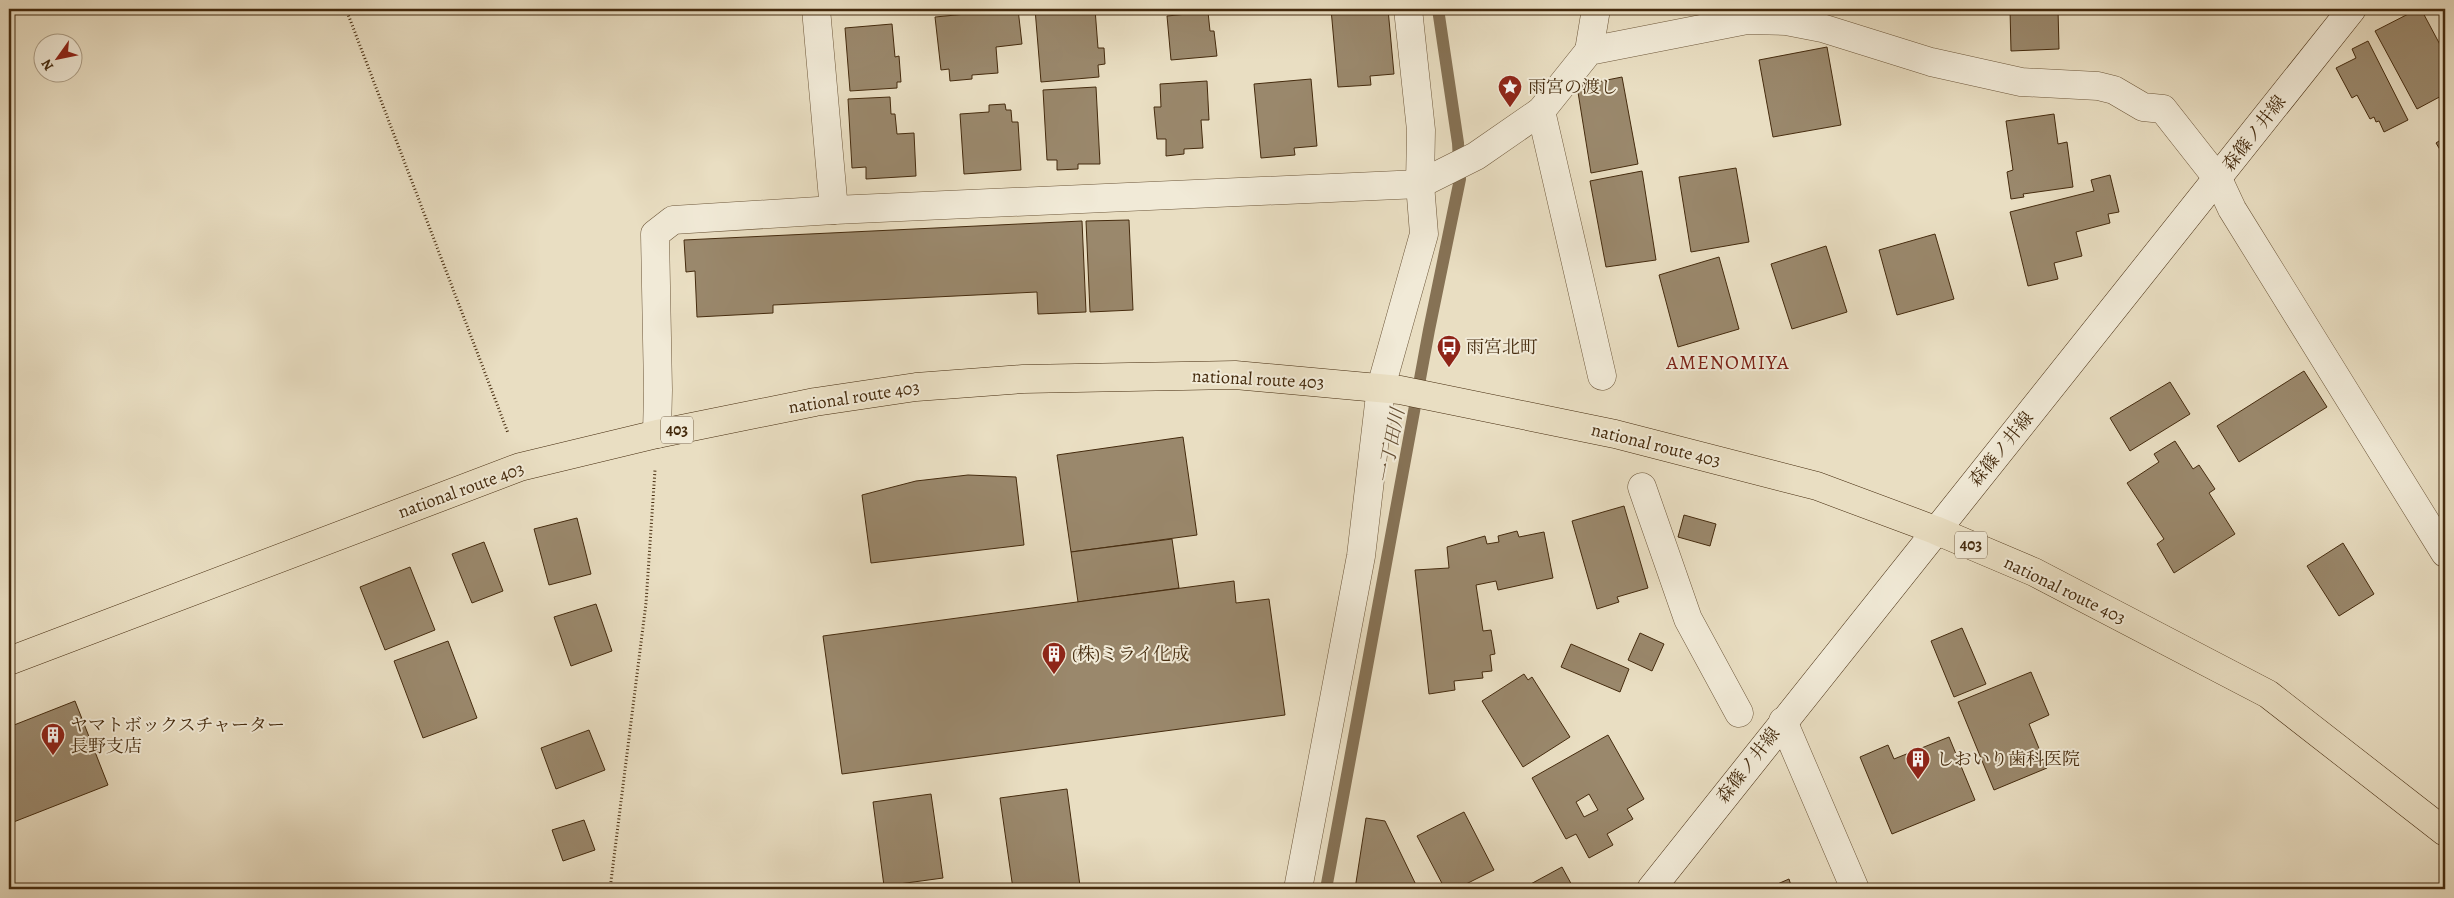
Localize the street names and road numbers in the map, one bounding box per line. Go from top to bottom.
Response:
street label: 森篠ノ井線 [2217,90,2291,176]
street label: national route 403 [1191,364,1325,394]
street label: national route 403 [787,375,921,419]
street label: 森篠ノ井線 [1963,406,2039,492]
road number: 403 [661,416,693,444]
street label: national route 403 [1589,417,1723,473]
street label: national route 403 [395,456,527,524]
road number: 403 [1955,532,1987,558]
street label: national route 403 [2000,550,2130,630]
street label: 森篠ノ井線 [1711,722,1785,808]

